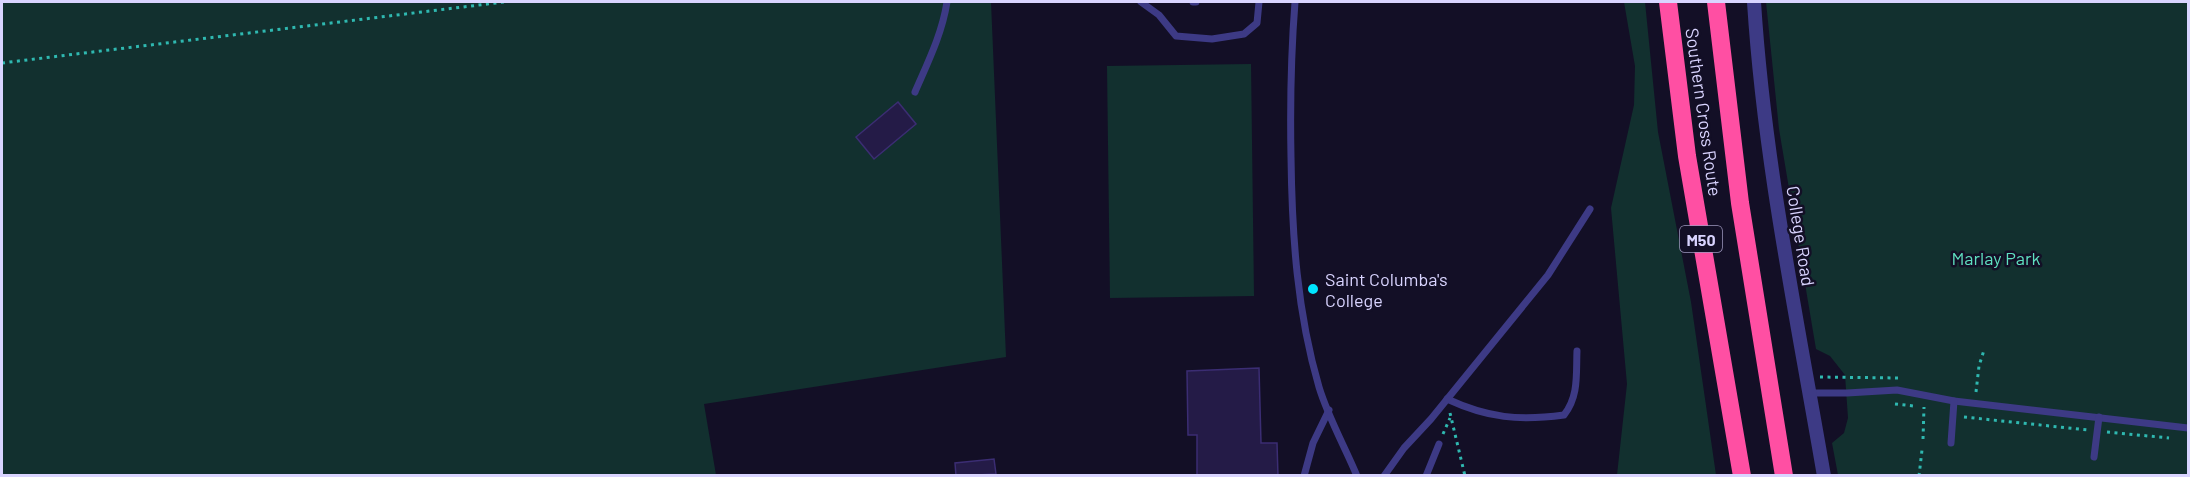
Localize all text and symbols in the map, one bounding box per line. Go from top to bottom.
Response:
street label: Southern Cross Route [1681,26,1727,198]
street label: College Road [1782,184,1820,288]
road number: M50 [1680,226,1722,252]
park label: Marlay Park [1951,247,2041,269]
place label: Saint Columba's College [1325,268,1448,311]
marker: Saint Columba's College [1306,282,1320,296]

